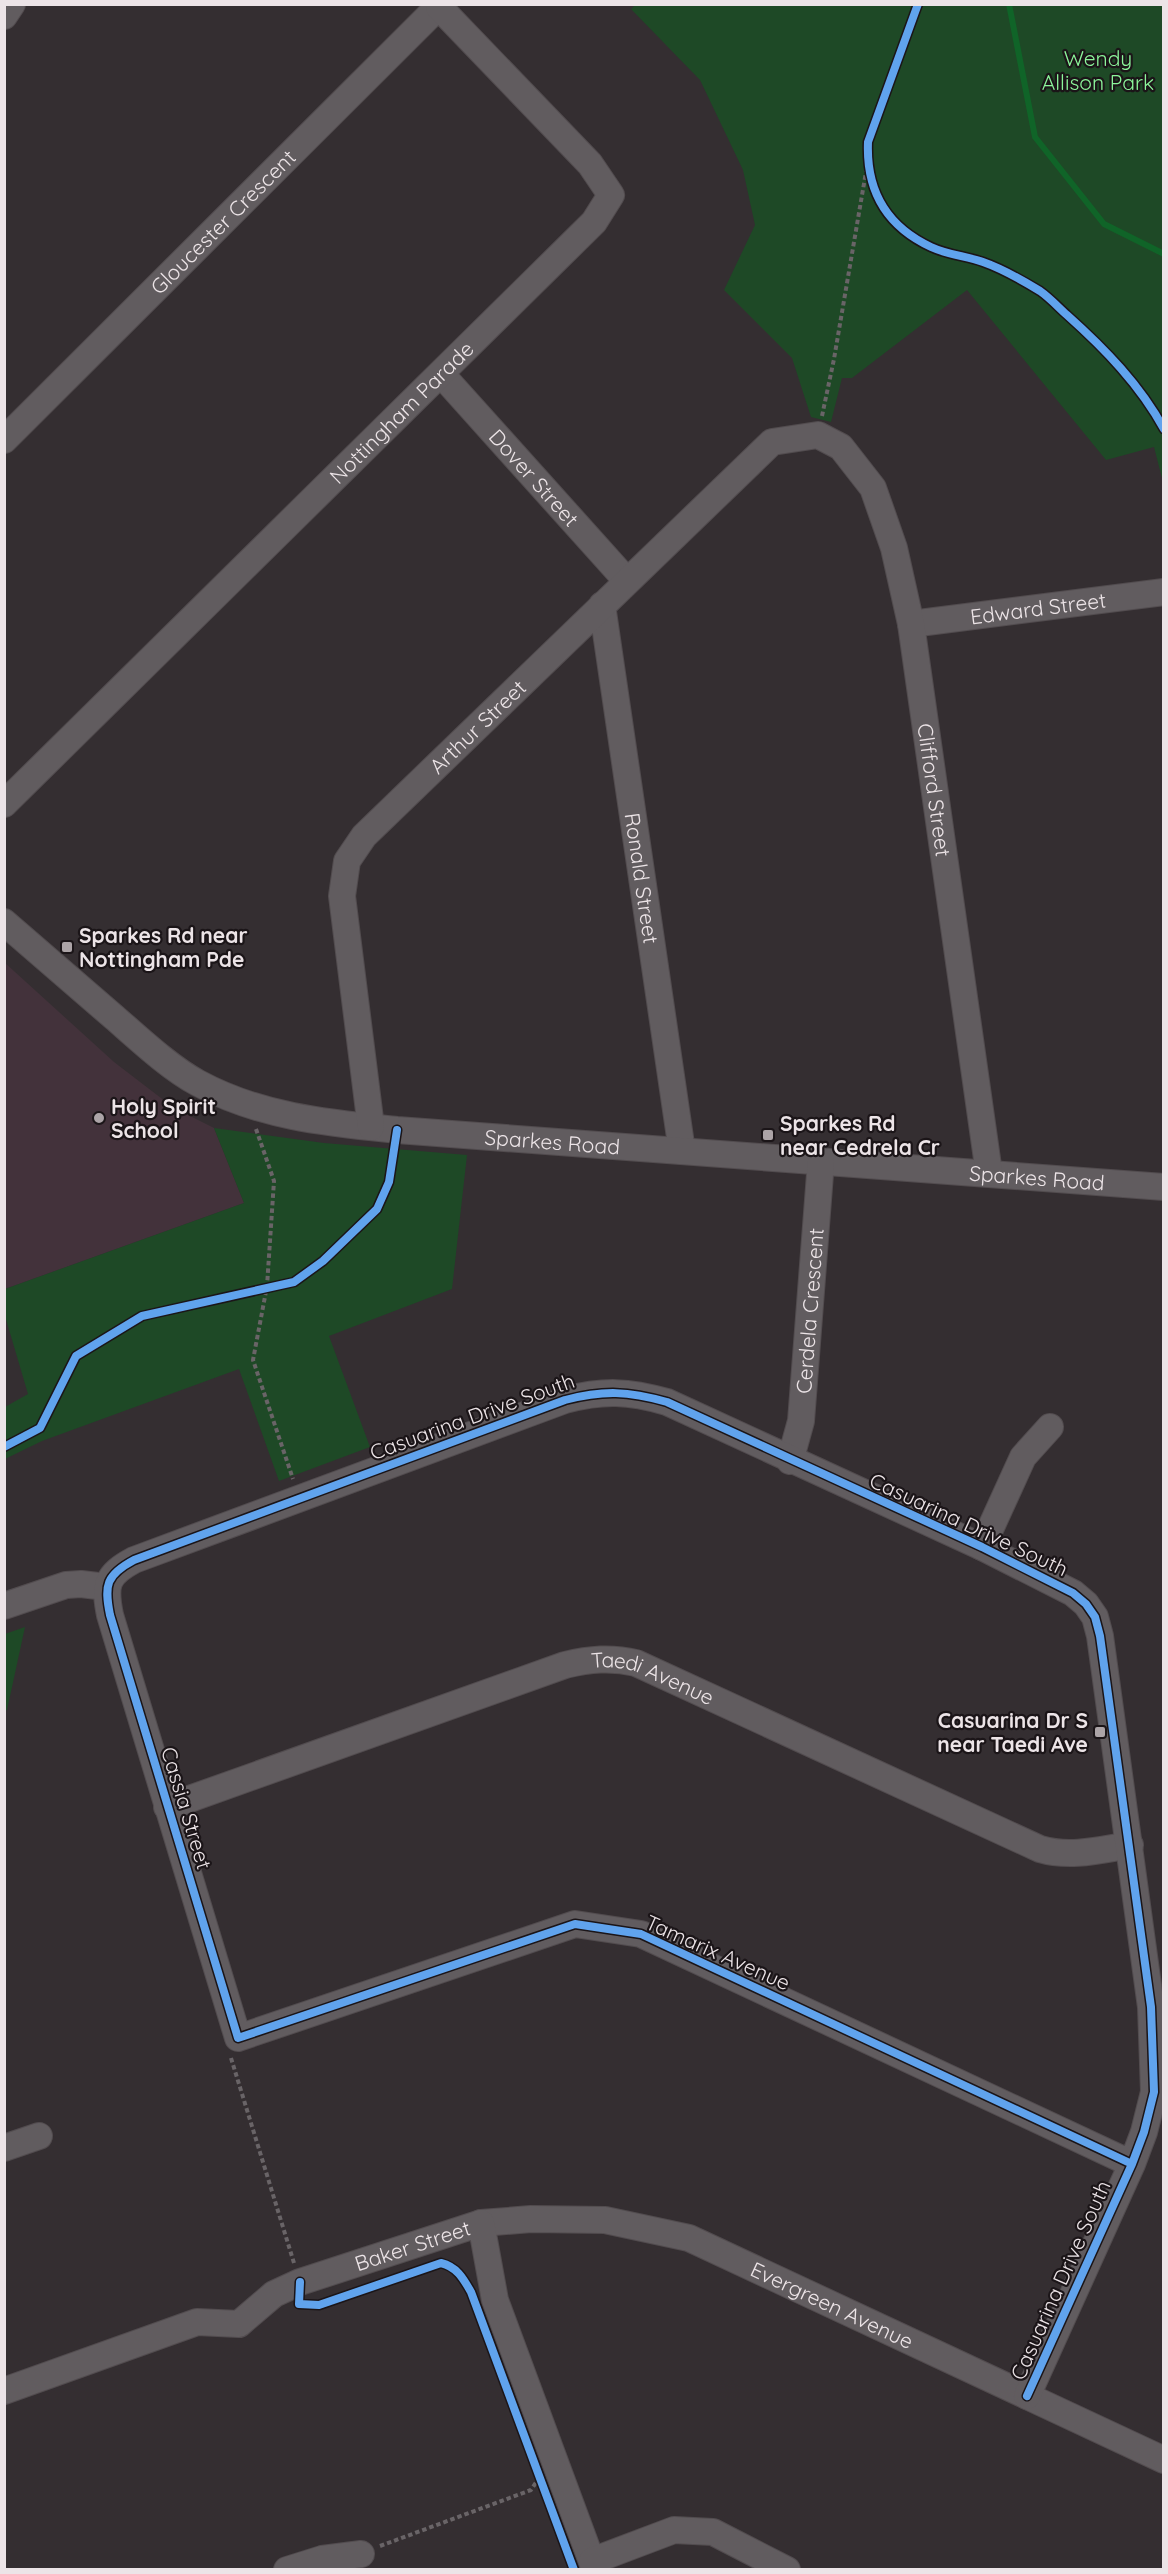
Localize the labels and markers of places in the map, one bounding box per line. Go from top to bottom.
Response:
place label: Sparkes Rd near Nottingham Pde [79,922,248,972]
marker: Sparkes Rd near Nottingham Pde [60,940,74,954]
place label: Holy Spirit School [111,1093,216,1143]
place label: Sparkes Rd near Cedrela Cr [780,1110,940,1160]
marker: Holy Spirit School [92,1111,106,1125]
marker: Sparkes Rd near Cedrela Cr [761,1128,775,1142]
place label: Casuarina Dr S near Taedi Ave [937,1707,1088,1757]
marker: Casuarina Dr S near Taedi Ave [1093,1725,1107,1739]

